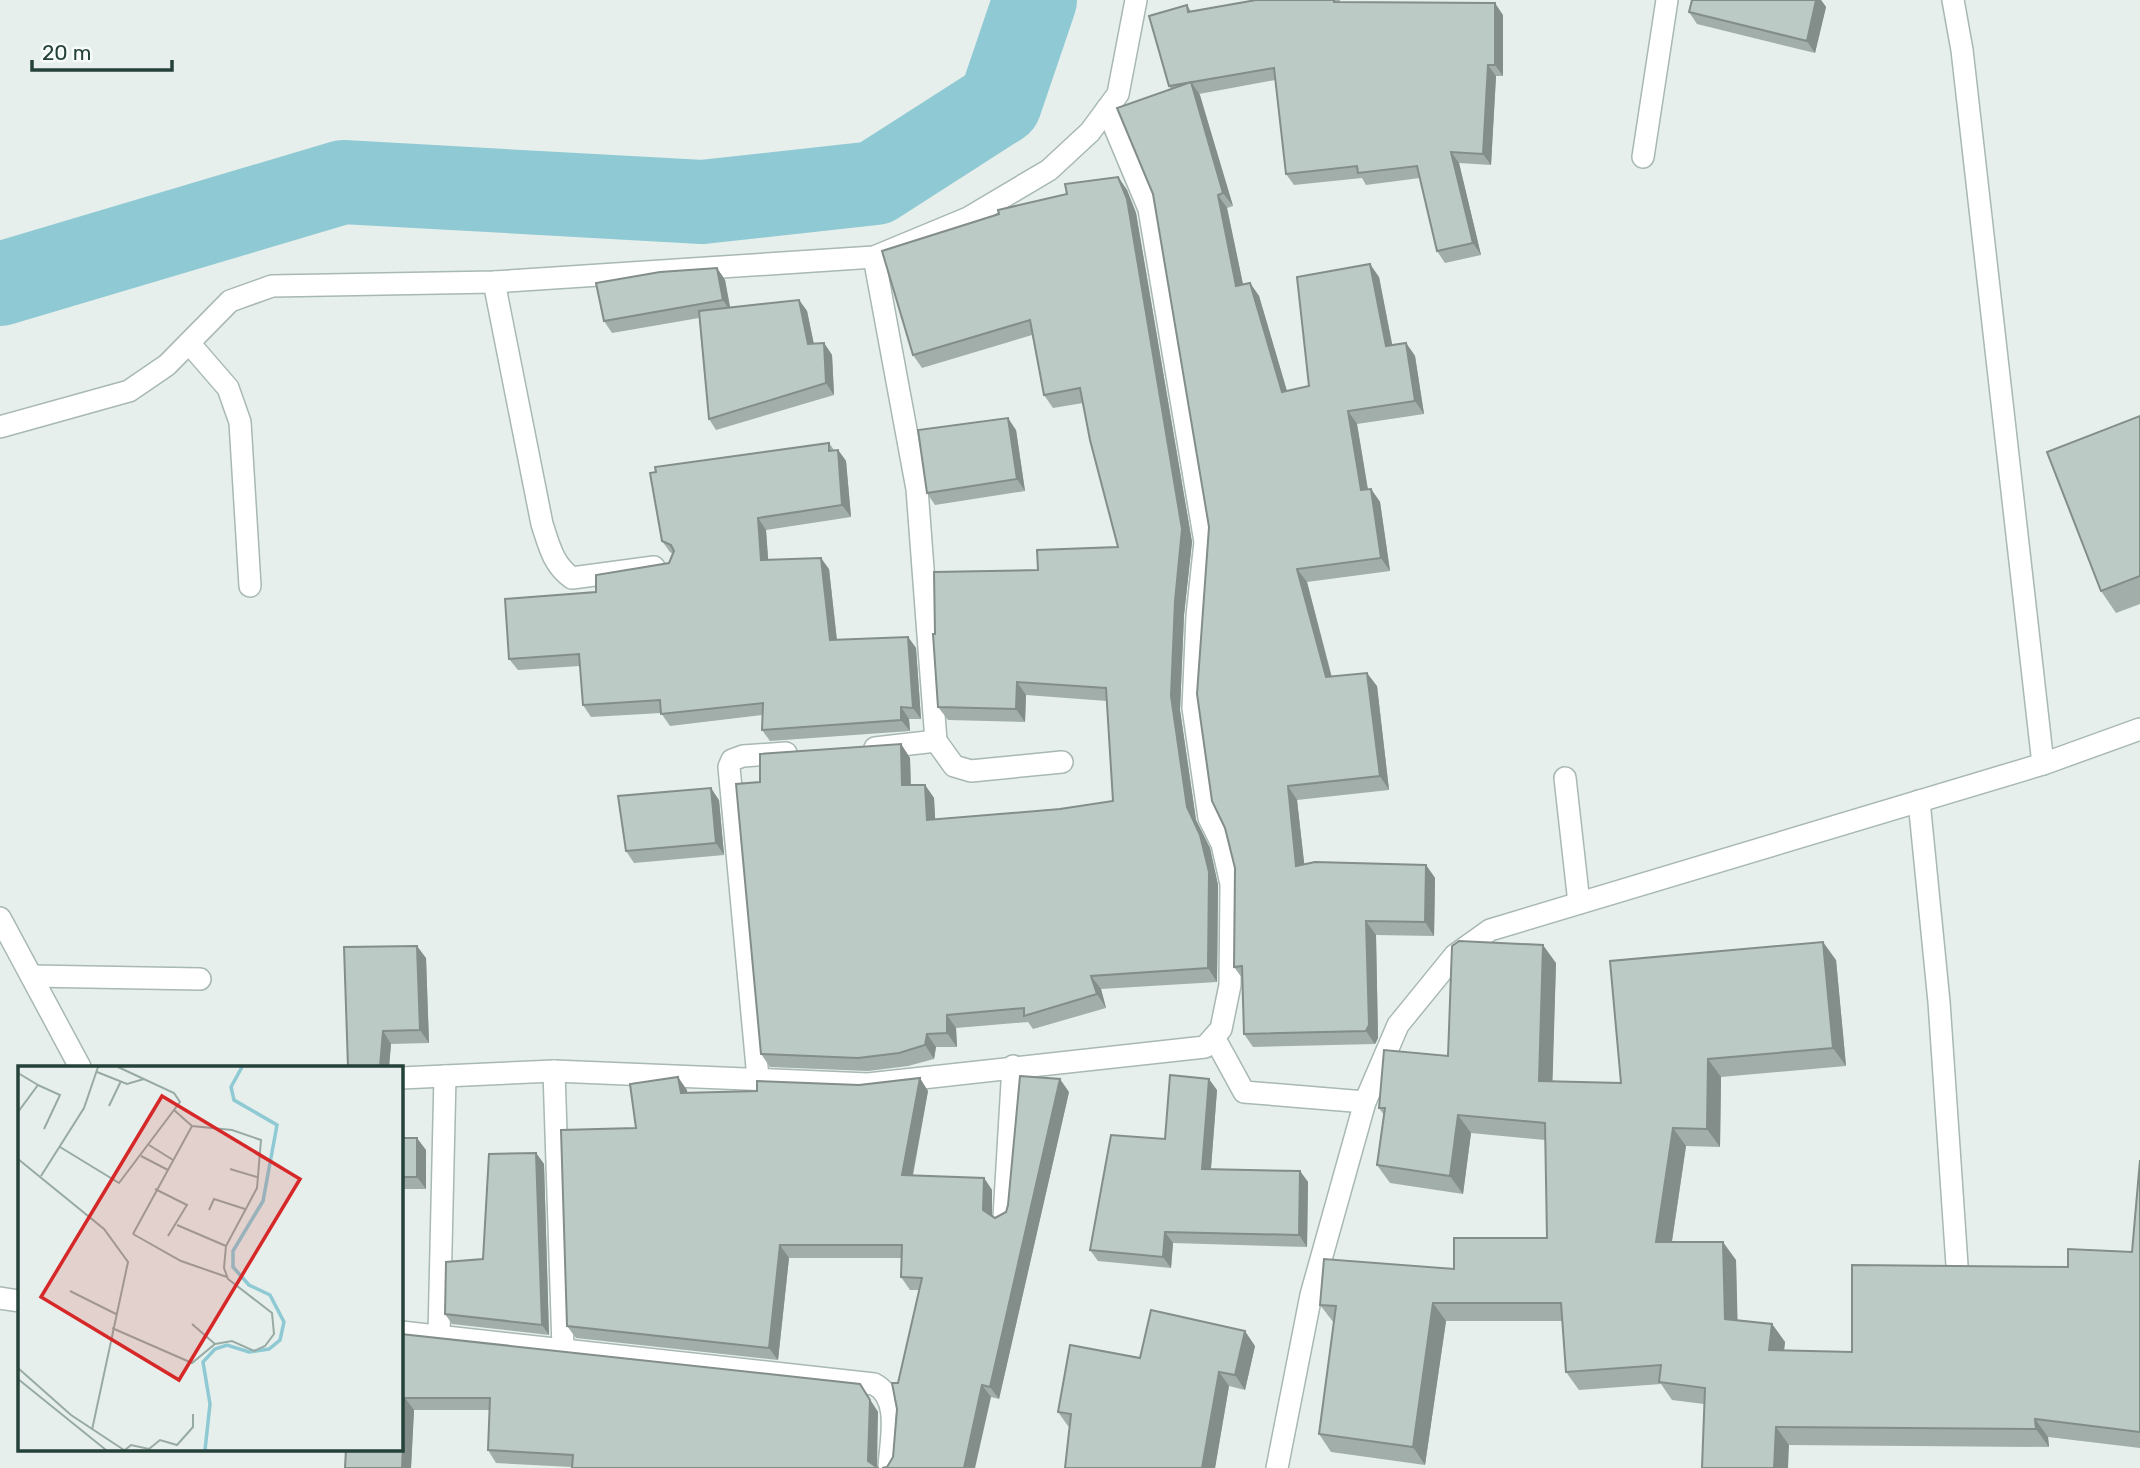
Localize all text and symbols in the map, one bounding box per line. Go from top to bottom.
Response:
scale bar [32,28,172,72]
text: 20 m [42,40,91,65]
inset map [18,1066,402,1450]

